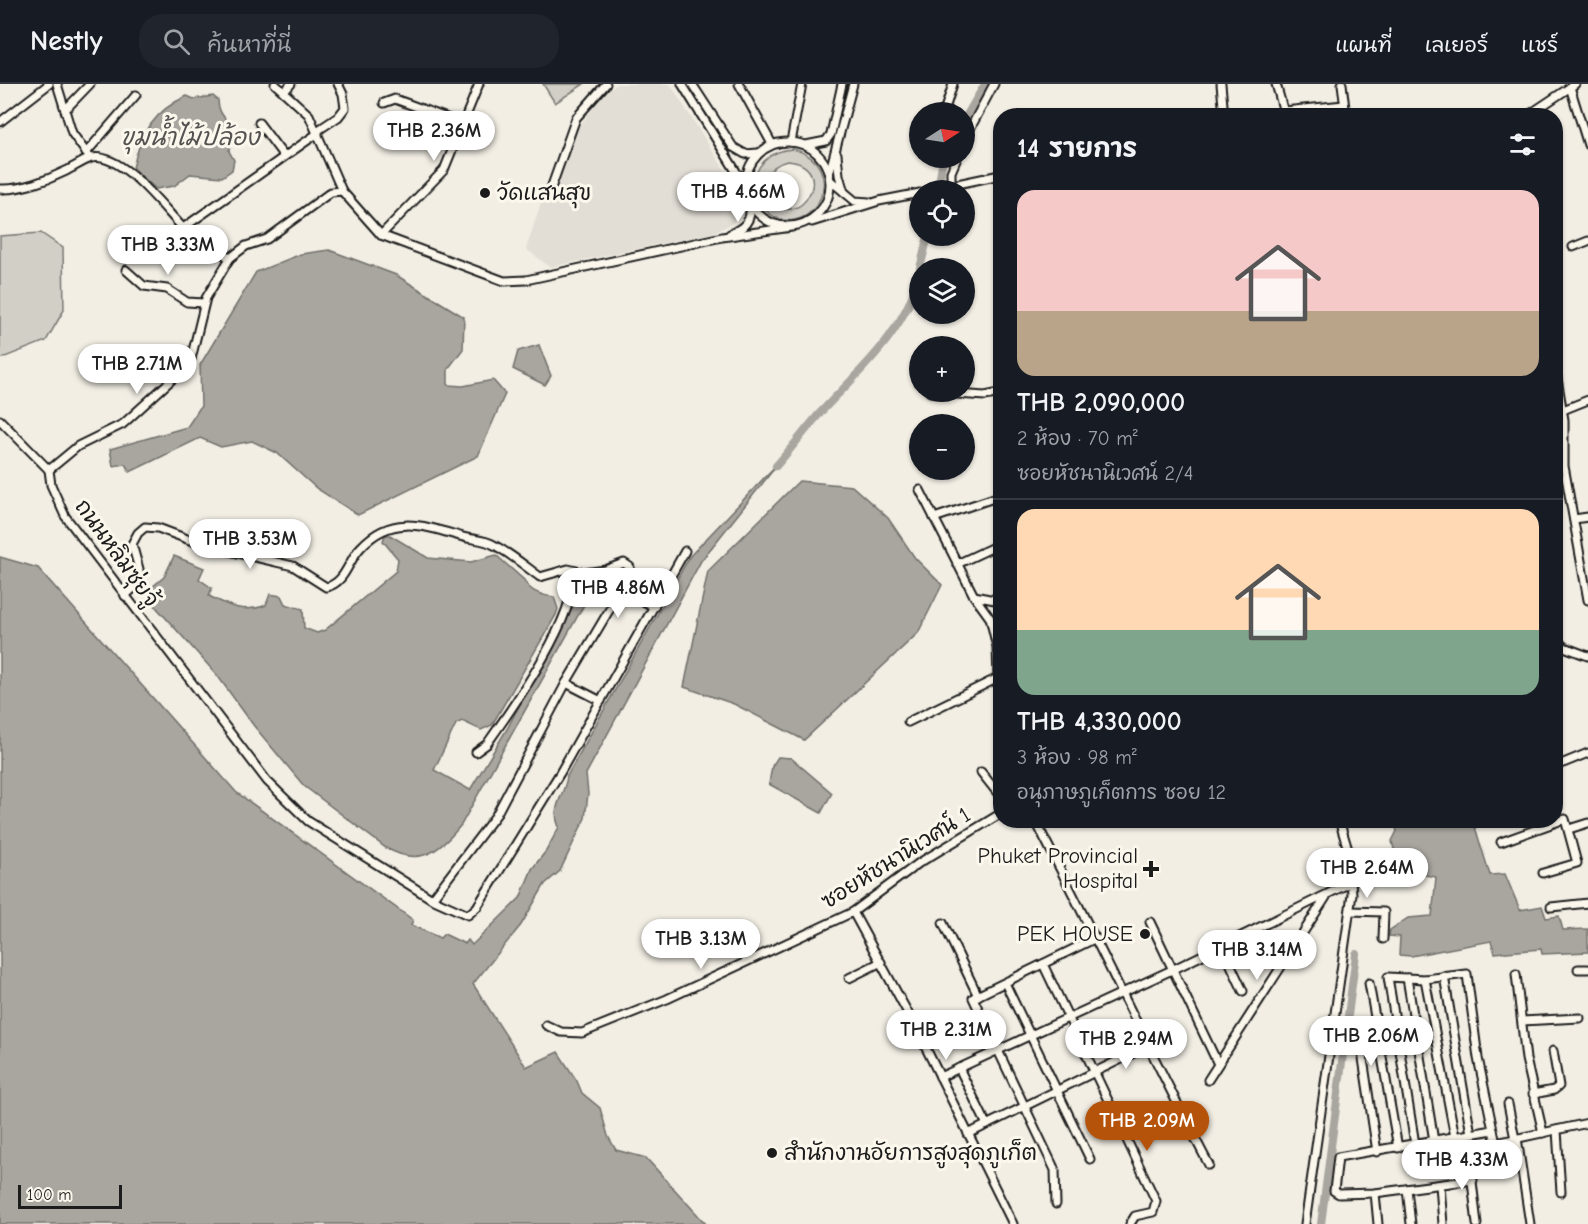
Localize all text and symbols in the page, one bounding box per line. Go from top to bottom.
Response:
search box [139,14,559,68]
text: Nestly [30,25,103,57]
icon: search [160,25,193,58]
text: ค้นหาที่นี่ [208,32,291,58]
text: แผนที่ [1335,33,1392,57]
text: เลเยอร์ [1425,33,1488,57]
text: แชร์ [1521,33,1558,57]
north arrow [909,102,975,168]
map controls [909,102,975,480]
pin: THB 2.36M [365,111,503,162]
water label: ขุมน้ำไม้ปล้อง [120,115,262,155]
text: THB 2.36M [387,119,481,142]
icon: filters [1506,128,1539,161]
text: 14 รายการ [1017,134,1137,164]
pin: THB 4.66M [669,172,807,223]
place label: วัดแสนสุข [497,180,591,209]
text: THB 4.66M [691,180,785,203]
button: locate [909,180,975,246]
marker: วัดแสนสุข [478,186,492,200]
pin: THB 3.33M [99,225,237,276]
icon: home [1224,229,1332,337]
text: THB 3.33M [121,233,215,256]
button: layers [909,258,975,324]
button: + [909,336,975,402]
pin: THB 2.71M [68,344,206,395]
text: THB 2.71M [92,352,182,375]
text: THB 2,090,000 [1017,388,1185,418]
button: − [909,414,975,480]
text: 2 ห้อง · 70 m² [1017,427,1138,450]
text: ซอยหัชนานิเวศน์ 2/4 [1017,462,1193,485]
street label: ถนนหลิมซุ่ยจู้ [67,493,166,614]
pin: THB 3.53M [181,519,319,570]
text: THB 3.53M [203,527,297,550]
icon: home [1224,548,1332,656]
pin: THB 4.86M [549,568,687,619]
text: THB 4.86M [571,576,665,599]
text: THB 4,330,000 [1017,707,1182,737]
text: 3 ห้อง · 98 m² [1017,746,1137,769]
text: อนุภาษภูเก็ตการ ซอย 12 [1017,781,1226,804]
street label: ซอยหัชนานิเวศน์ 1 [815,800,975,914]
place label: Phuket Provincial Hospital [978,843,1138,894]
pin: THB 2.64M [1298,848,1436,899]
text: THB 2.64M [1320,856,1414,879]
marker: Phuket Provincial Hospital [1142,860,1160,878]
pin: THB 3.13M [632,919,770,970]
place label: PEK HOUSE [1017,921,1133,947]
text: THB 3.13M [655,927,747,950]
marker: PEK HOUSE [1138,927,1152,941]
pin: THB 3.14M [1188,930,1326,981]
text: THB 3.14M [1212,938,1302,961]
pin: THB 2.31M [877,1010,1015,1061]
pin: THB 2.06M [1302,1016,1440,1067]
text: THB 2.31M [900,1018,992,1041]
pin: THB 2.94M [1057,1019,1195,1070]
text: THB 2.06M [1323,1024,1419,1047]
text: THB 2.94M [1079,1027,1173,1050]
pin: THB 2.09M [1078,1101,1216,1152]
text: THB 2.09M [1099,1109,1195,1132]
place label: สำนักงานอัยการสูงสุดภูเก็ต [784,1138,1037,1169]
pin: THB 4.33M [1393,1140,1531,1191]
marker: สำนักงานอัยการสูงสุดภูเก็ต [765,1146,779,1160]
text: THB 4.33M [1416,1148,1508,1171]
scale bar [18,1182,122,1210]
text: 100 m [27,1186,71,1204]

